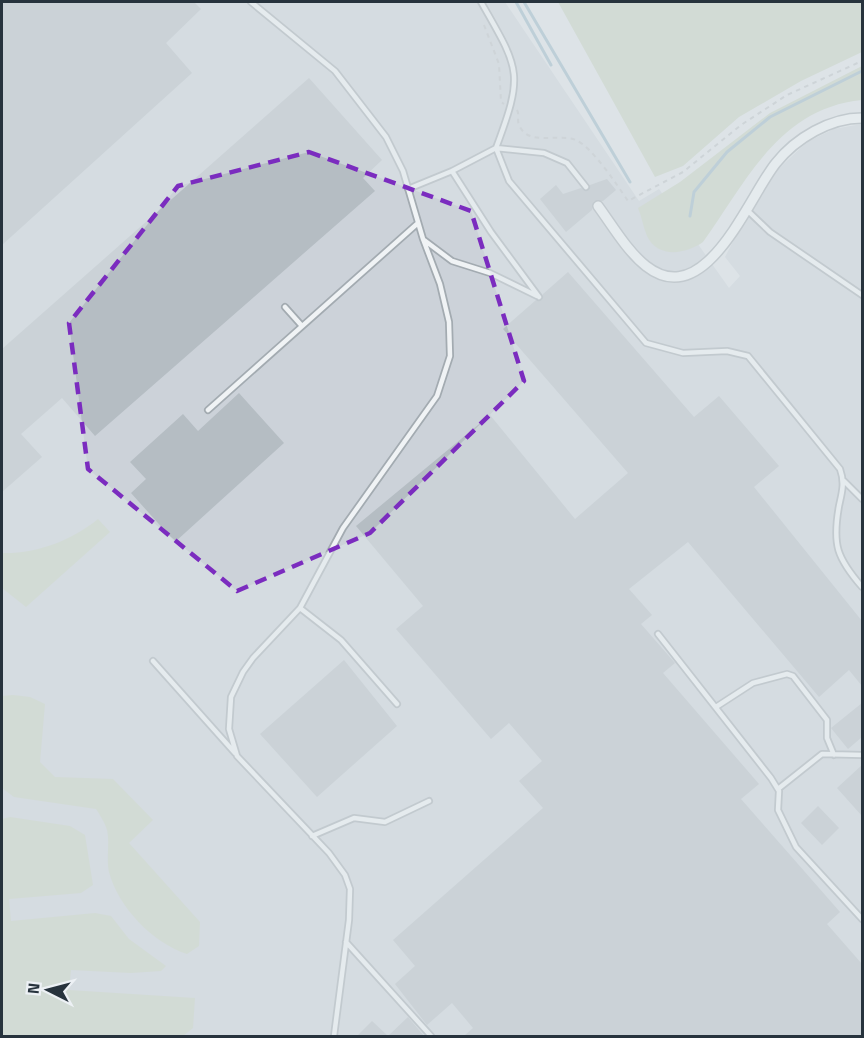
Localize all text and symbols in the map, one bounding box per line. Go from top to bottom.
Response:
north arrow [18,960,78,1020]
text: N [21,982,46,995]

